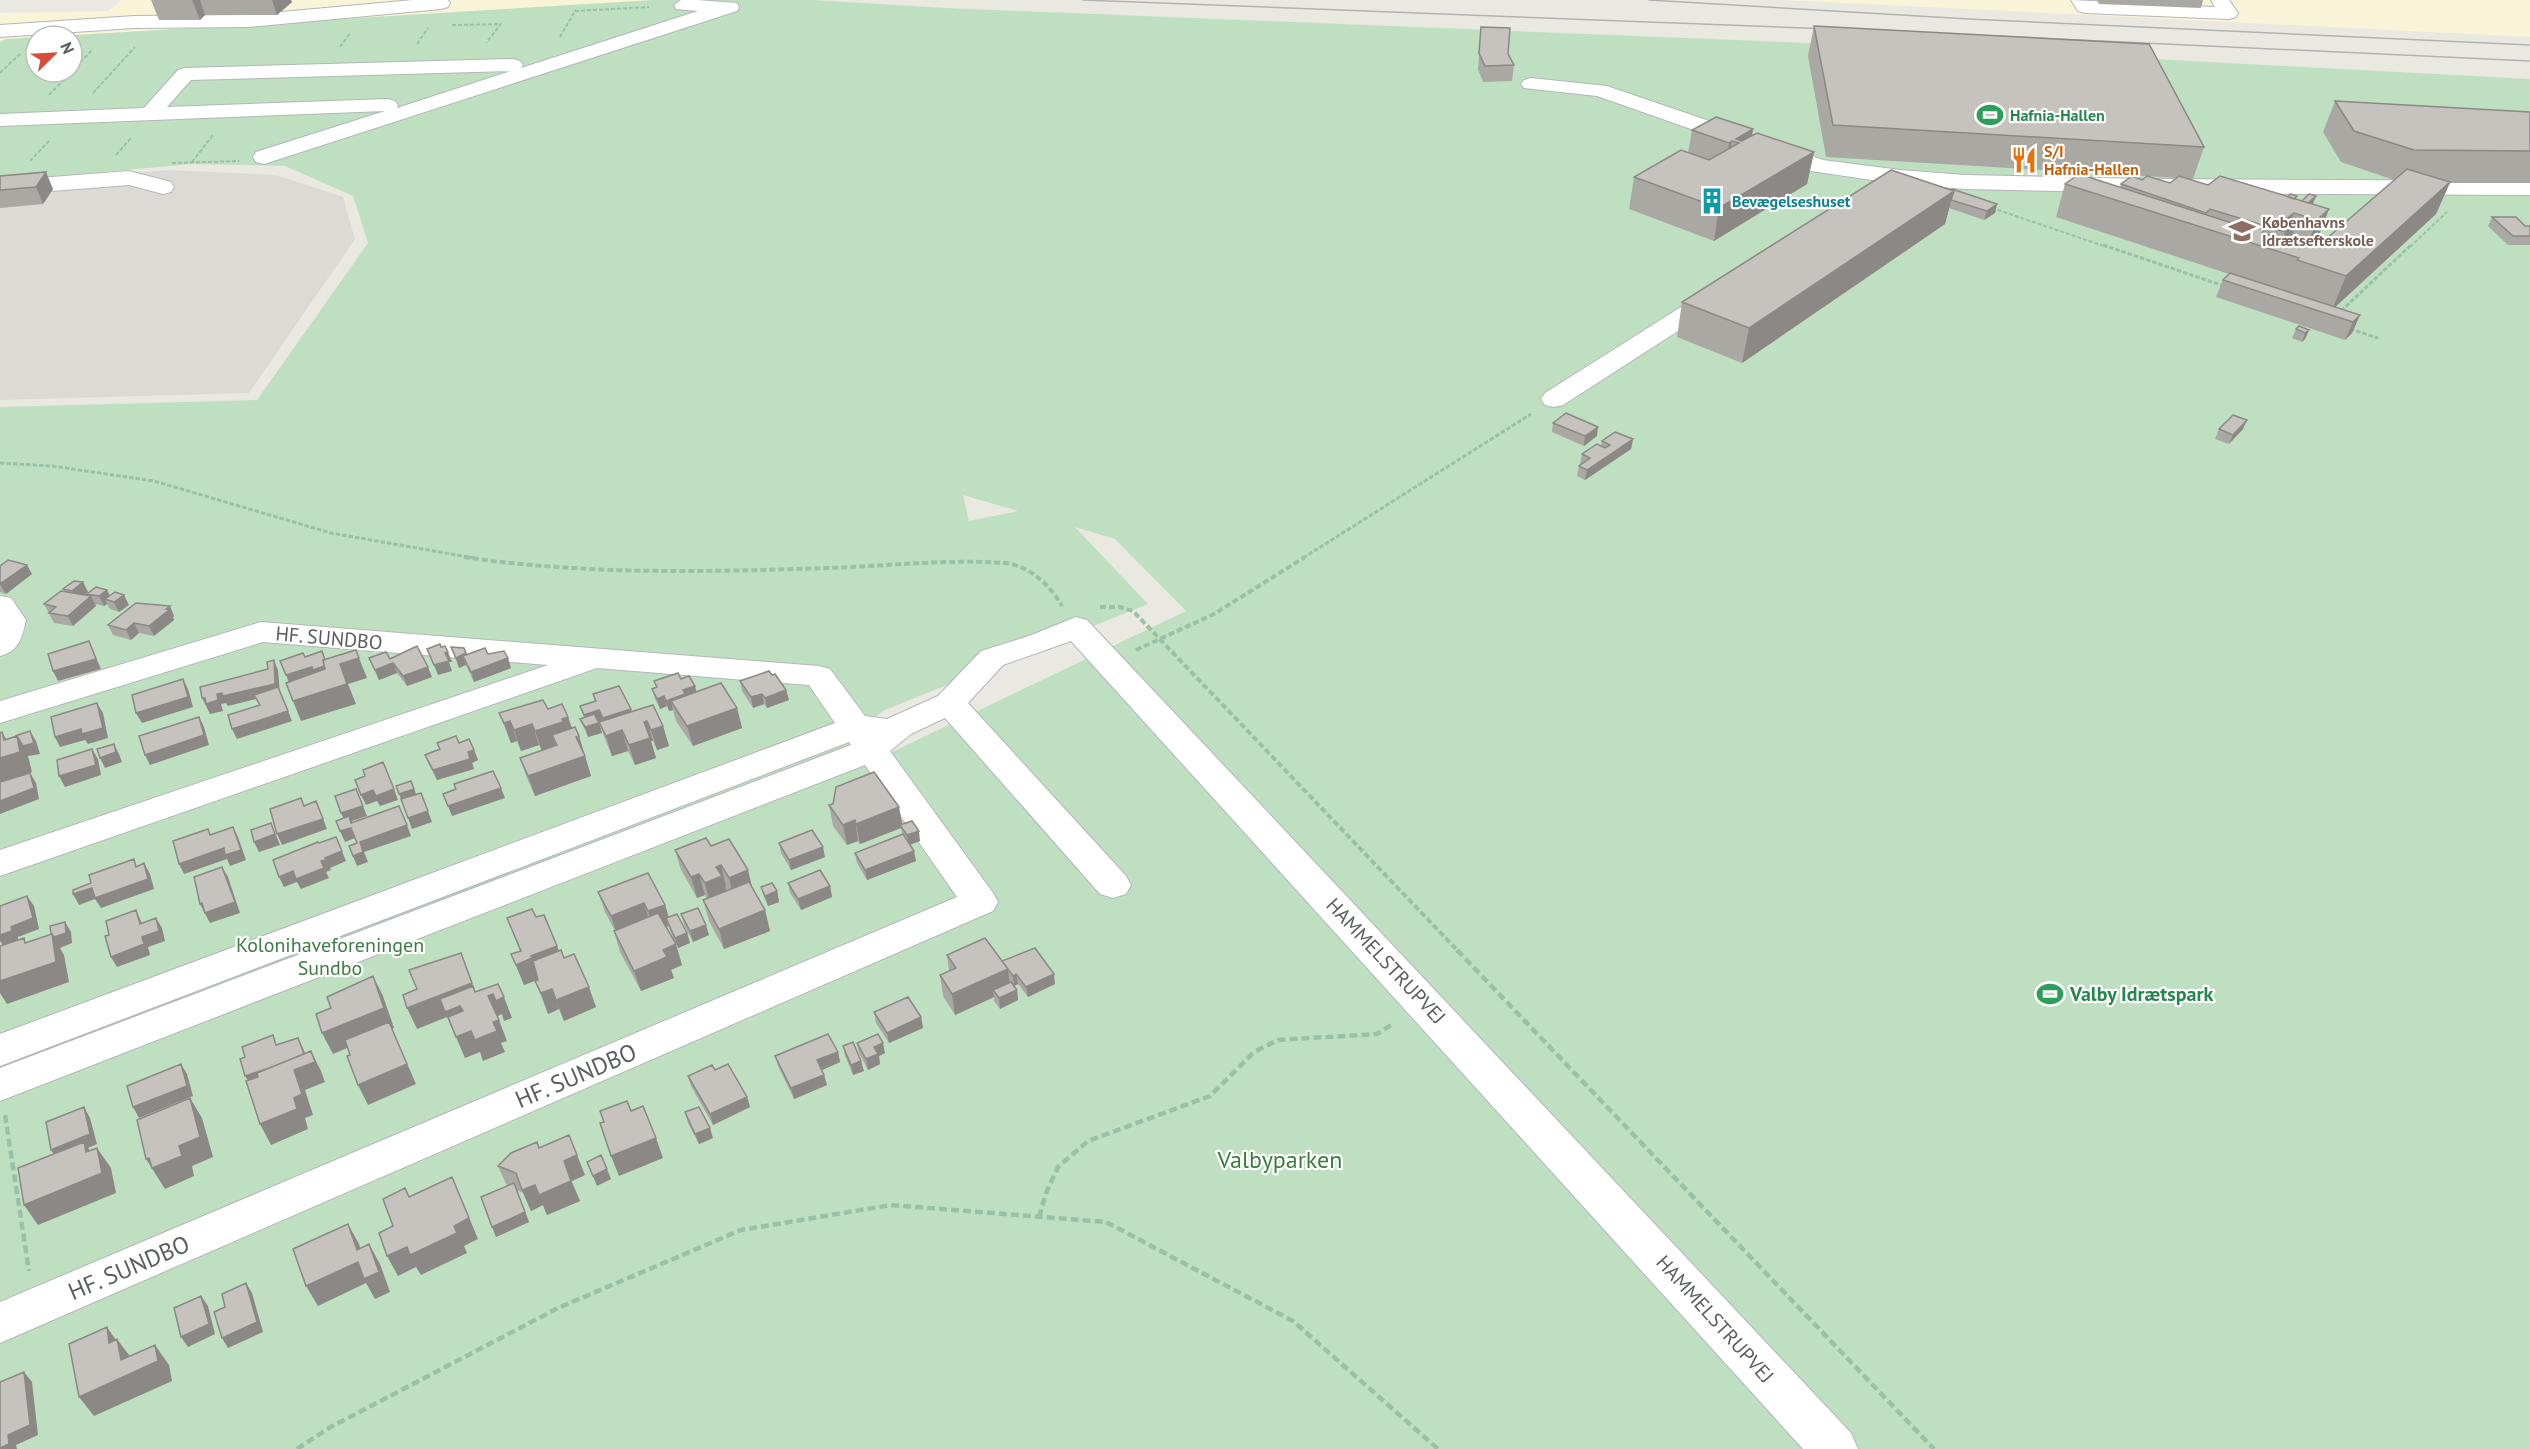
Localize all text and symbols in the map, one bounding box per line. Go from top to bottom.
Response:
north arrow [24,24,84,84]
text: N [56,39,79,57]
sports icon: Hafnia-Hallen [1975,100,2005,130]
place label: Hafnia-Hallen [2010,105,2105,125]
place label: S/I Hafnia-Hallen [2044,141,2139,179]
restaurant icon: S/I Hafnia-Hallen [2009,145,2039,175]
building icon: Bevægelseshuset [1697,186,1727,216]
place label: Bevægelseshuset [1732,191,1851,211]
place label: Københavns Idrætsefterskole [2262,212,2374,250]
school or university icon: Københavns Idrætsefterskole [2227,216,2257,246]
street label: HF. SUNDBO [274,620,384,656]
street label: HAMMELSTRUPVEJ [1321,892,1451,1030]
park label: Kolonihaveforeningen Sundbo [236,932,424,981]
sports icon: Valby Idrætspark [2035,979,2065,1009]
place label: Valby Idrætspark [2069,981,2213,1007]
street label: HF. SUNDBO [510,1036,641,1115]
park label: Valbyparken [1217,1144,1342,1175]
street label: HF. SUNDBO [63,1228,194,1307]
street label: HAMMELSTRUPVEJ [1651,1250,1779,1388]

